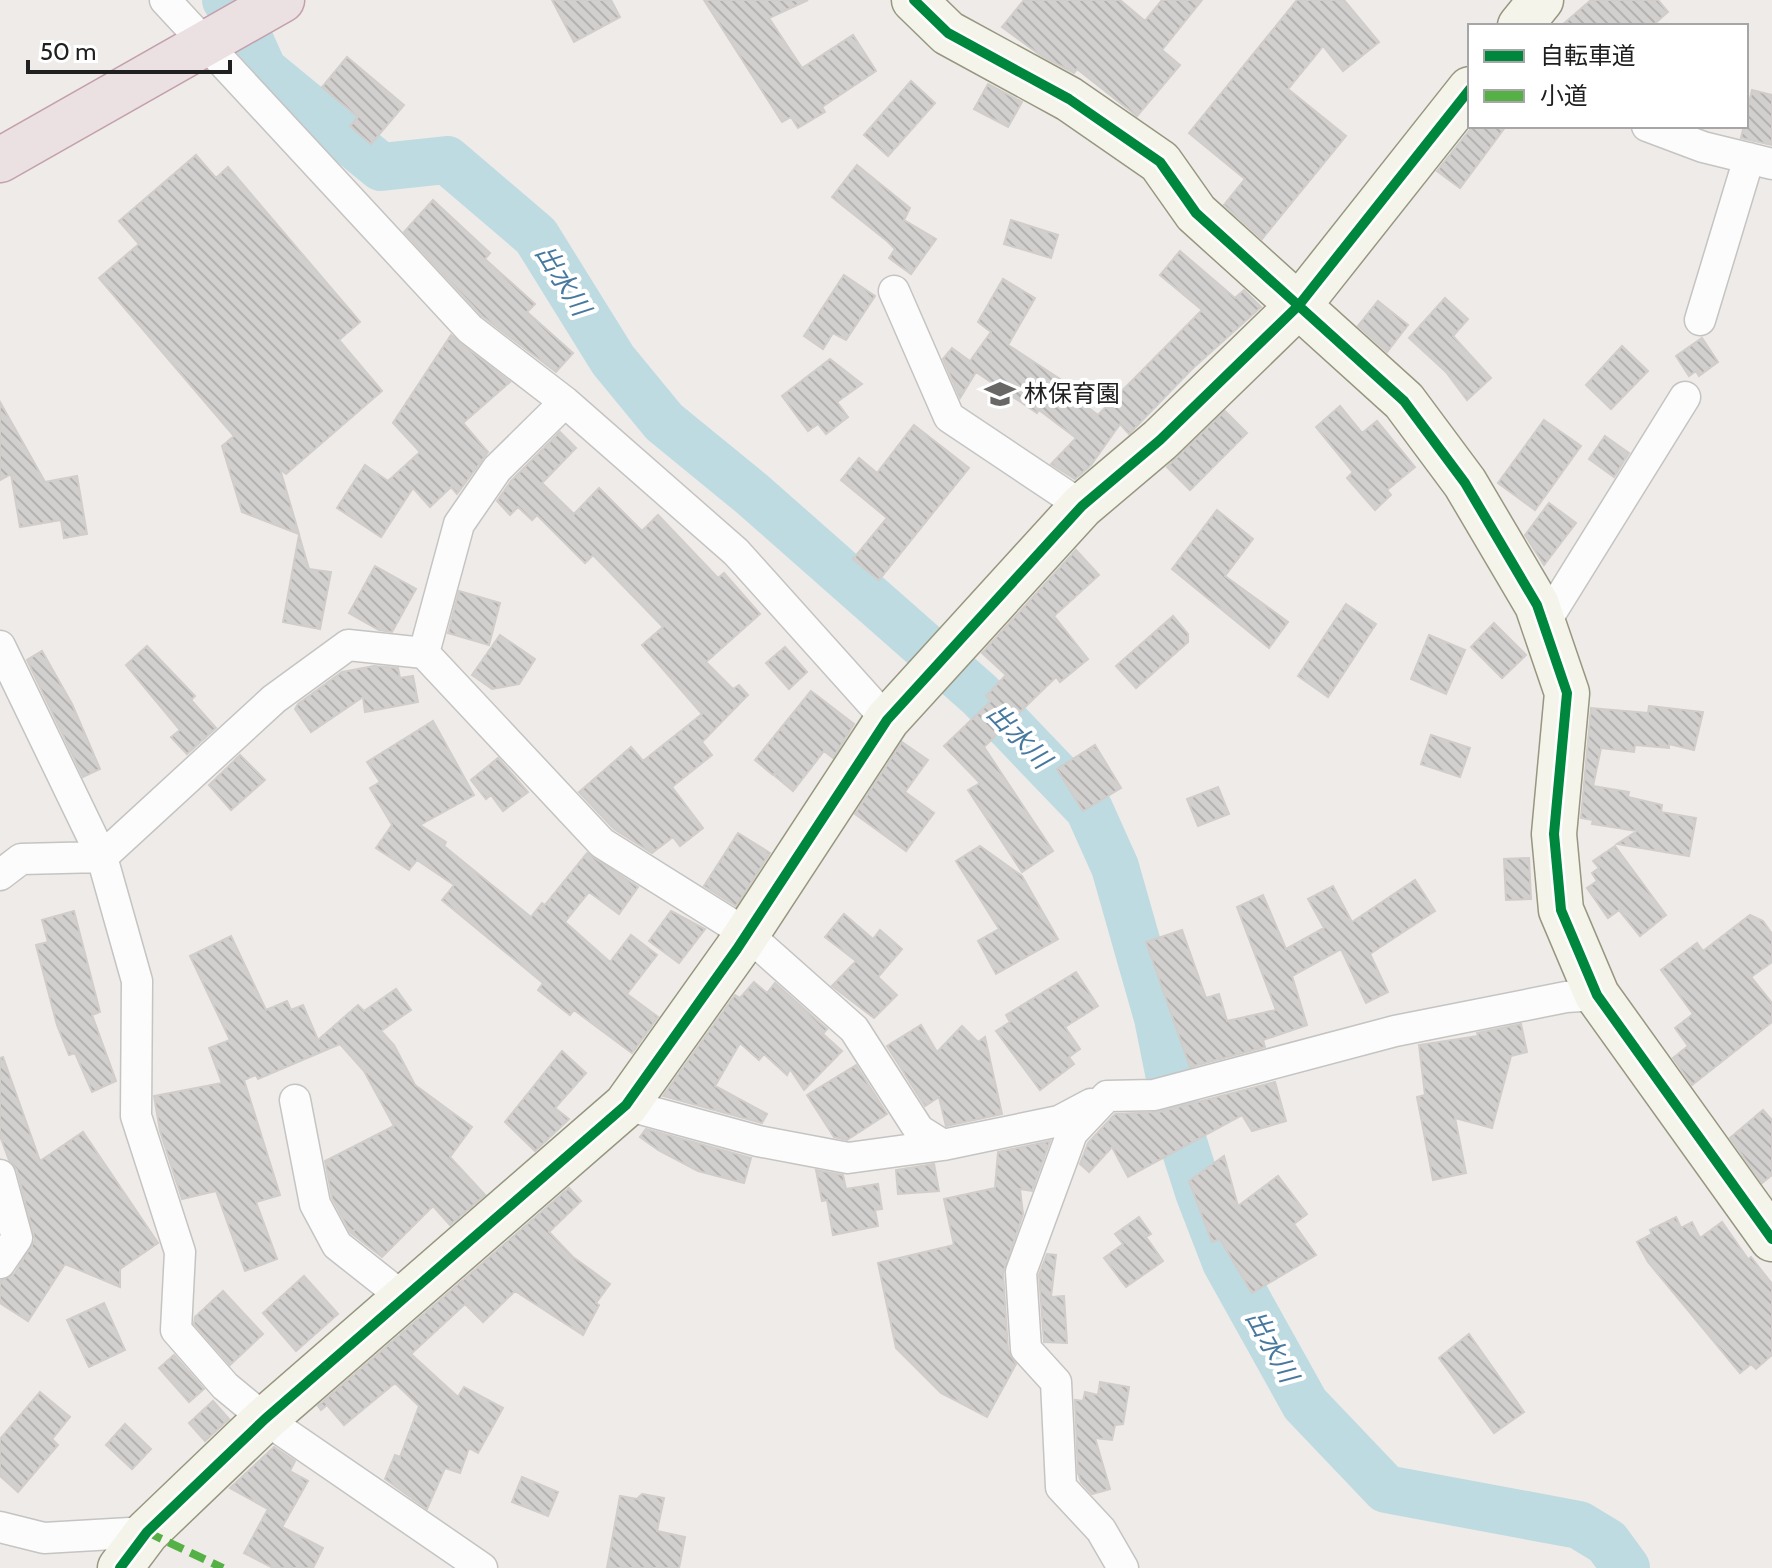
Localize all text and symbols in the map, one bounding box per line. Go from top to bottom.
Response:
scale bar [28,24,230,74]
legend [1468,24,1748,128]
text: 50 m [40,37,96,66]
text: 自転車道 [1540,41,1636,70]
text: 小道 [1540,81,1588,110]
water label: 出水川 [529,238,599,324]
school or university icon: 林保育園 [983,377,1017,411]
place label: 林保育園 [1024,379,1120,408]
water label: 出水川 [980,697,1060,777]
water label: 出水川 [1239,1304,1306,1390]

